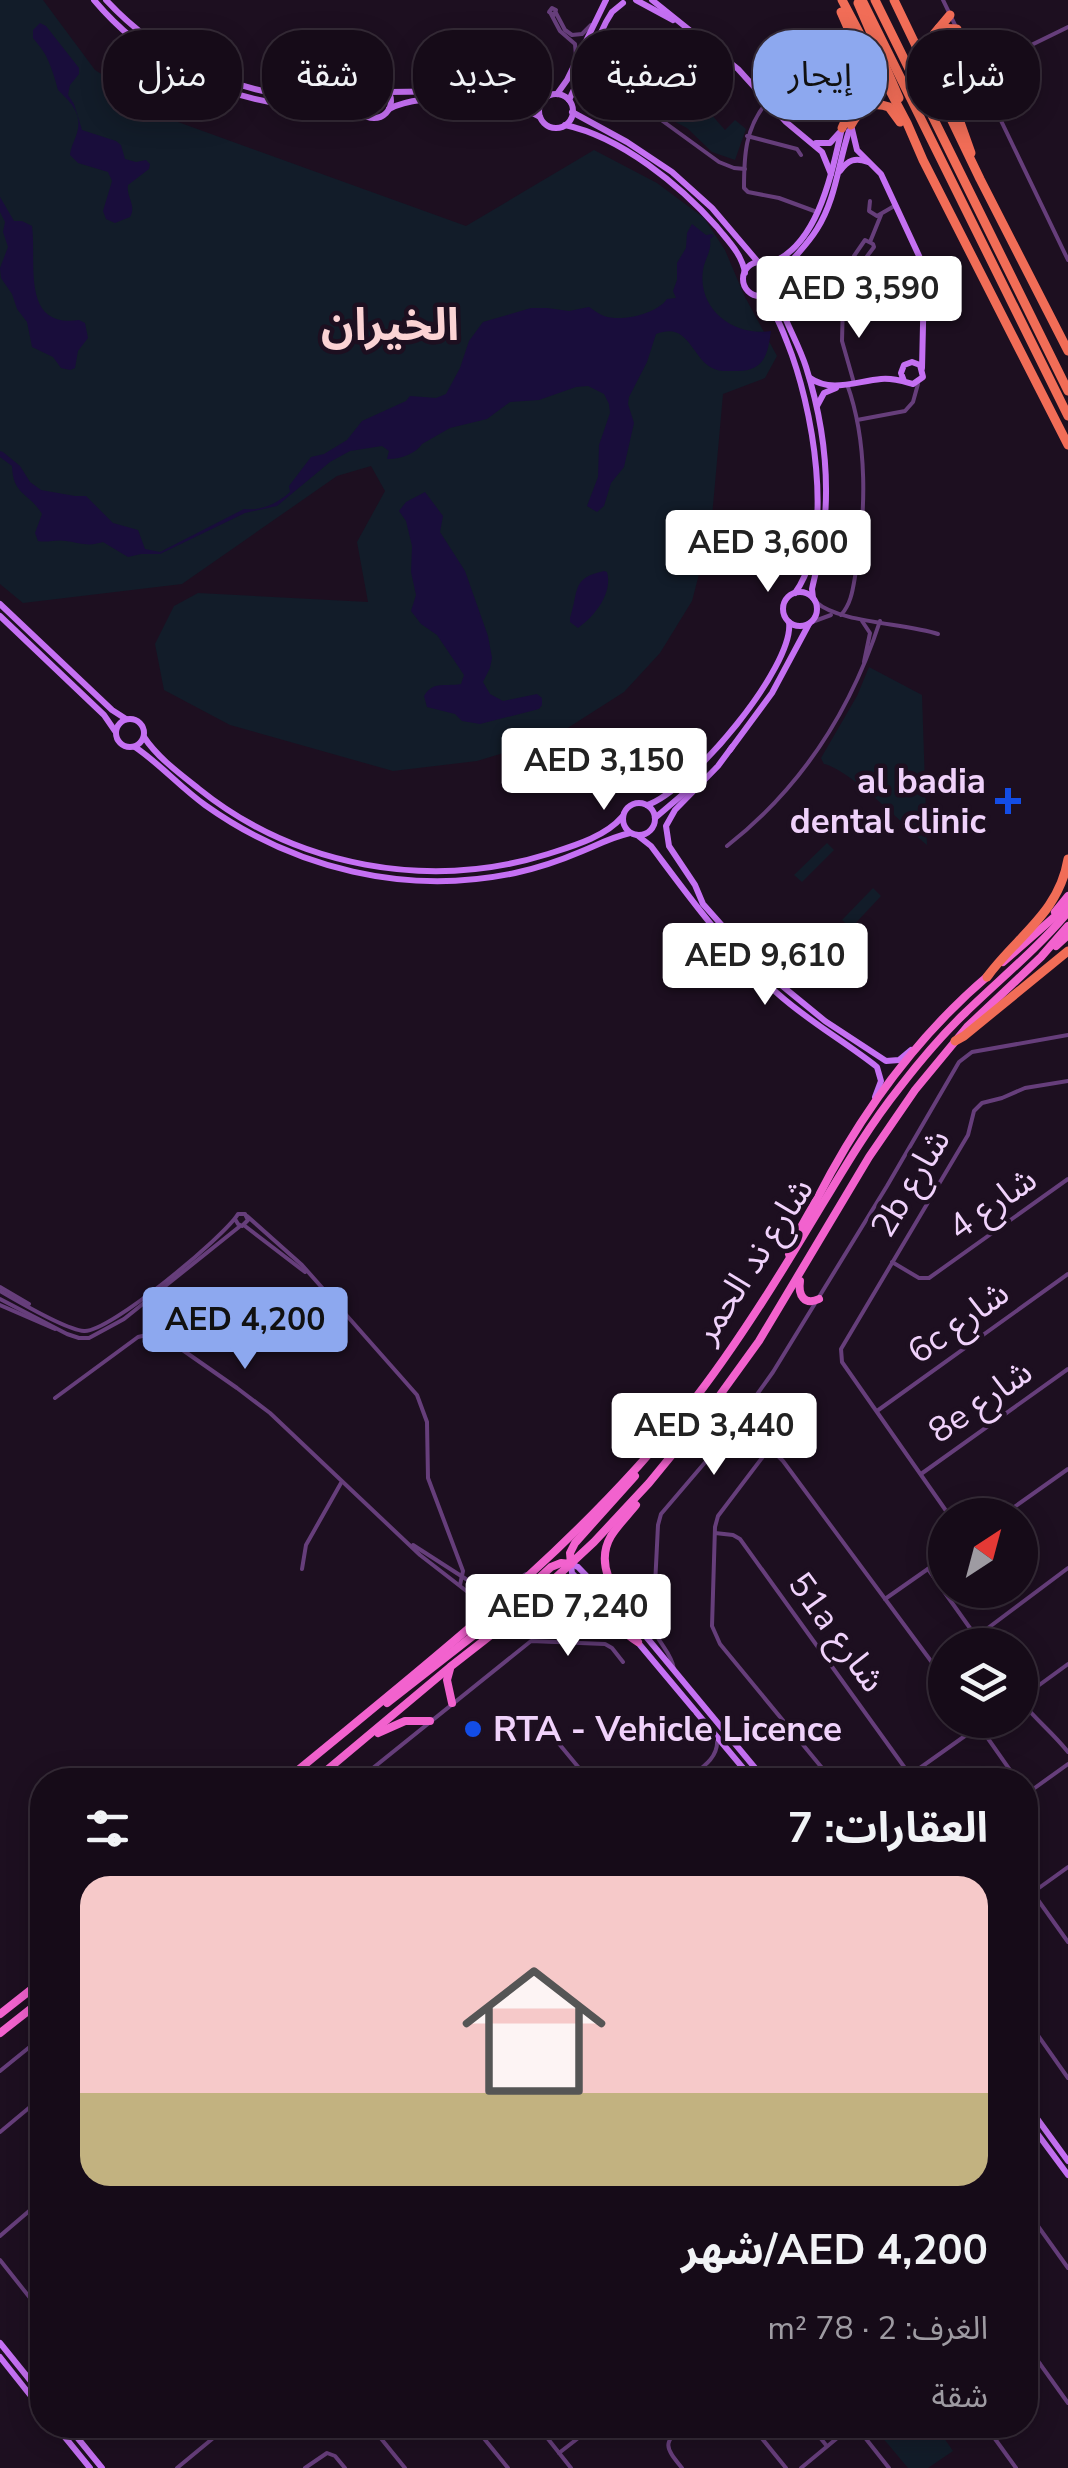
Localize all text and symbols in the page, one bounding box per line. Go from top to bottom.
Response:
chip: منزل [103,30,242,120]
chip: شقة [262,30,393,120]
chip: جديد [413,30,552,120]
chip: تصفية [572,30,733,120]
chip: إيجار [753,30,887,120]
chip: شراء [907,30,1040,120]
pin: AED 3,590 [745,256,973,341]
text: AED 3,590 [779,267,939,310]
district label: الخيران [321,295,459,356]
pin: AED 3,600 [654,510,882,595]
text: AED 3,600 [688,521,848,564]
pin: AED 3,150 [490,728,718,813]
text: AED 3,150 [524,739,684,782]
place label: al badia dental clinic [790,758,986,845]
marker: al badia dental clinic [995,788,1021,814]
pin: AED 9,610 [651,923,879,1008]
text: AED 9,610 [685,934,845,977]
street label: 2b شارع [860,1120,963,1247]
street label: شارع 4 [939,1156,1047,1252]
street label: شارع ند الحمر [682,1169,826,1354]
street label: 6c شارع [898,1270,1020,1377]
pin: AED 4,200 [131,1287,359,1372]
text: AED 4,200 [165,1298,325,1341]
street label: 8e شارع [919,1349,1043,1456]
pin: AED 3,440 [600,1393,828,1478]
text: AED 3,440 [634,1404,794,1447]
north arrow [928,1498,1038,1608]
map controls [928,1498,1038,1738]
street label: 51a شارع [775,1563,896,1703]
pin: AED 7,240 [454,1574,682,1659]
text: AED 7,240 [488,1585,648,1628]
button: layers [928,1628,1038,1738]
place label: RTA - Vehicle Licence [493,1706,842,1753]
marker: RTA - Vehicle Licence [462,1718,484,1740]
text: العقارات: 7 [788,1800,988,1857]
icon: filters [80,1801,135,1856]
icon: home [444,1941,624,2121]
text: AED 4,200/شهر [681,2222,988,2279]
text: الغرف: 2 · 78 m² [768,2307,988,2350]
text: شقة [932,2375,988,2418]

